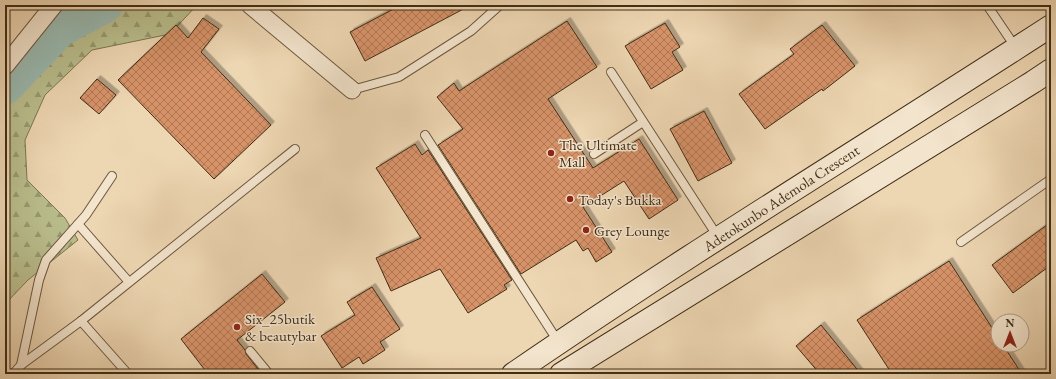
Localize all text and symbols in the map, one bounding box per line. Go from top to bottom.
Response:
place label: The Ultimate Mall [559,135,637,171]
street label: Adetokunbo Ademola Crescent [698,140,863,256]
marker: The Ultimate Mall [546,148,556,158]
place label: Today's Bukka [578,190,662,209]
marker: Today's Bukka [565,194,575,204]
place label: Grey Lounge [594,221,670,240]
marker: Grey Lounge [581,225,591,235]
place label: Six_25butik & beautybar [245,309,317,345]
north arrow [990,313,1030,353]
text: N [1006,316,1015,330]
marker: Six_25butik & beautybar [232,322,242,332]

